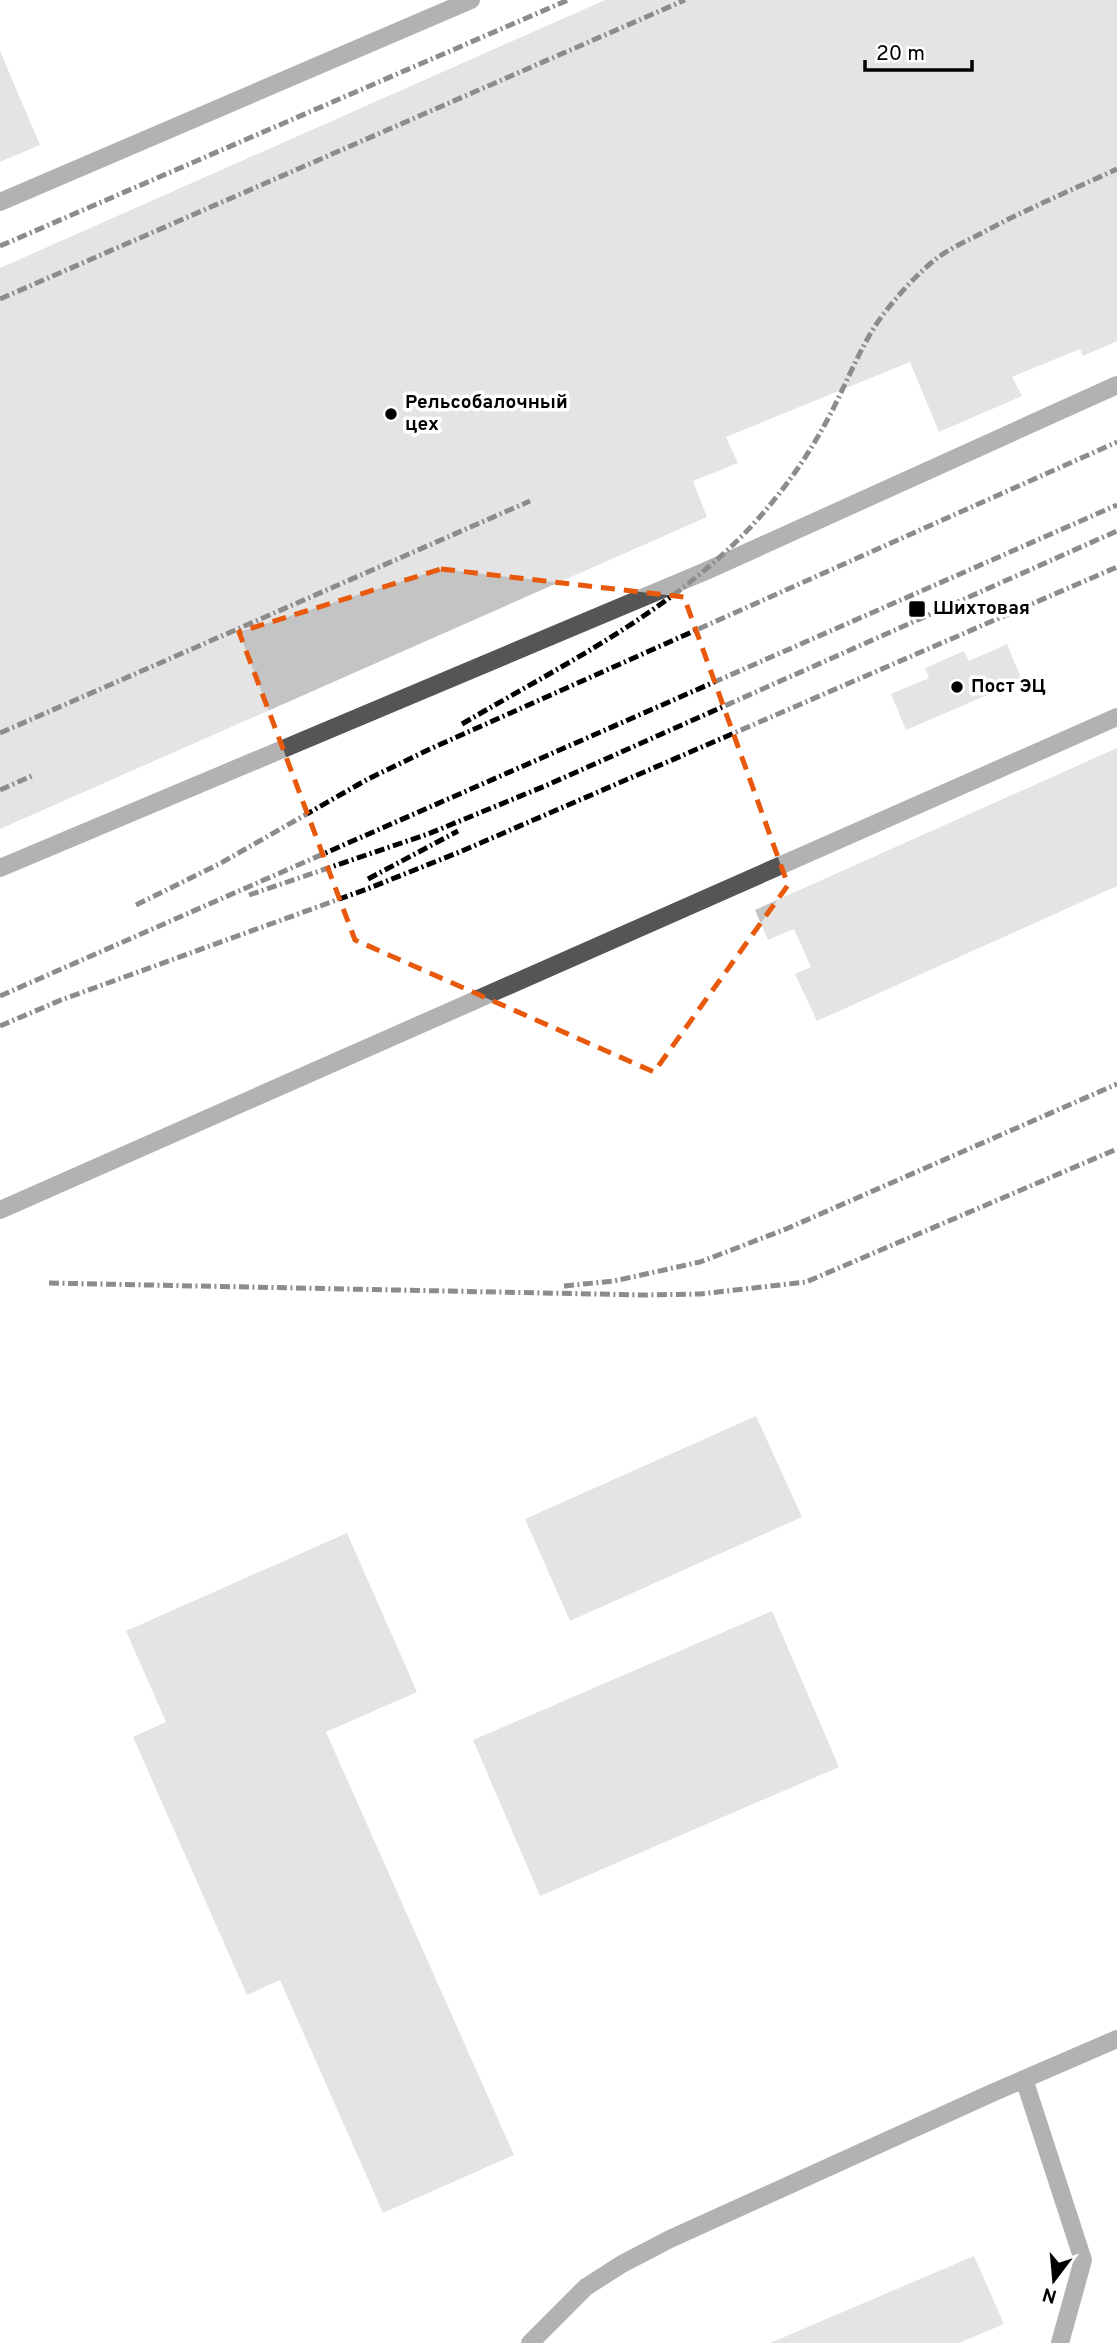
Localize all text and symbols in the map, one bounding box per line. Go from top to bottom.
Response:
scale bar [865,28,972,72]
text: 20 m [876,41,925,68]
place label: Рельсобалочный цех [405,391,568,437]
marker: Рельсобалочный цех [383,406,399,422]
place label: Шихтовая [933,597,1030,621]
marker: Шихтовая [907,599,927,619]
place label: Пост ЭЦ [971,675,1046,699]
marker: Пост ЭЦ [949,679,965,695]
north arrow [1019,2245,1089,2315]
text: N [1040,2281,1060,2308]

